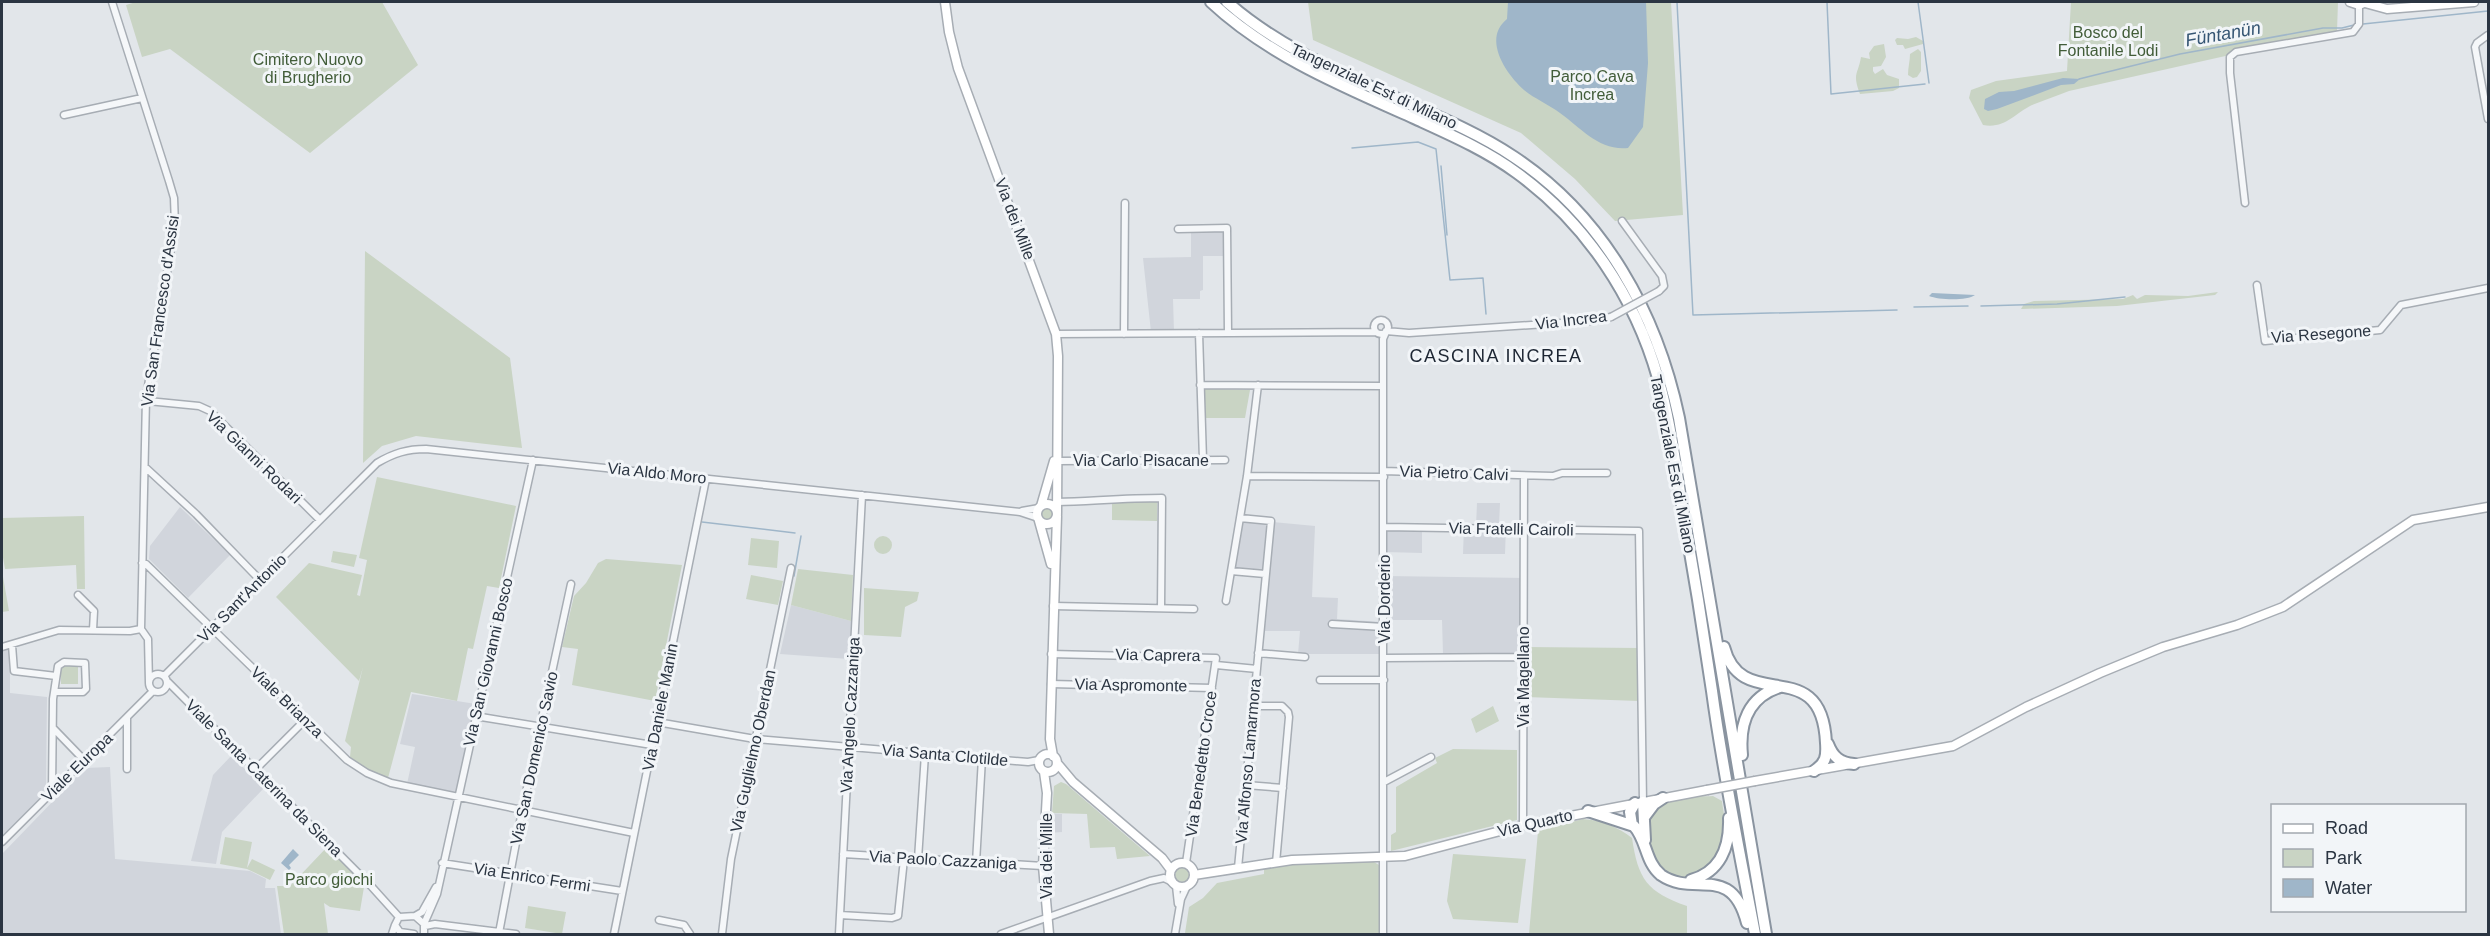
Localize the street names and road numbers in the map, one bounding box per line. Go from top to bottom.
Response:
street label: Tangenziale Est di Milano [1288,40,1460,132]
street label: Via dei Mille [992,176,1038,262]
street label: Via San Francesco d'Assisi [138,214,182,408]
street label: Via Increa [1534,307,1608,333]
street label: Via Resegone [2270,322,2372,346]
street label: Tangenziale Est di Milano [1647,373,1699,555]
street label: Via Gianni Rodari [203,407,305,507]
street label: Via Carlo Pisacane [1073,452,1209,469]
street label: Via Aldo Moro [607,459,707,487]
street label: Via Pietro Calvi [1399,463,1509,483]
street label: Via Fratelli Cairoli [1448,519,1574,539]
street label: Via Sant'Antonio [194,550,290,646]
street label: Via Dorderio [1376,555,1393,643]
street label: Via San Giovanni Bosco [460,576,516,748]
street label: Via Magellano [1515,626,1532,728]
street label: Via Angelo Cazzaniga [837,636,863,793]
street label: Via Daniele Manin [639,642,681,772]
street label: Via Caprera [1115,646,1201,664]
street label: Viale Brianza [247,663,327,741]
street label: Via Guglielmo Oberdan [727,668,779,834]
street label: Via San Domenico Savio [507,670,561,846]
street label: Via Aspromonte [1075,676,1188,694]
street label: Via Alfonso Lamarmora [1232,677,1264,844]
street label: Via Benedetto Croce [1182,690,1220,838]
street label: Viale Santa Caterina da Siena [182,696,346,860]
street label: Viale Europa [38,729,116,805]
street label: Via Santa Clotilde [881,741,1009,769]
street label: Via Quarto [1496,806,1574,840]
street label: Via dei Mille [1038,813,1055,899]
street label: Via Paolo Cazzaniga [869,848,1018,872]
street label: Via Enrico Fermi [472,859,592,895]

